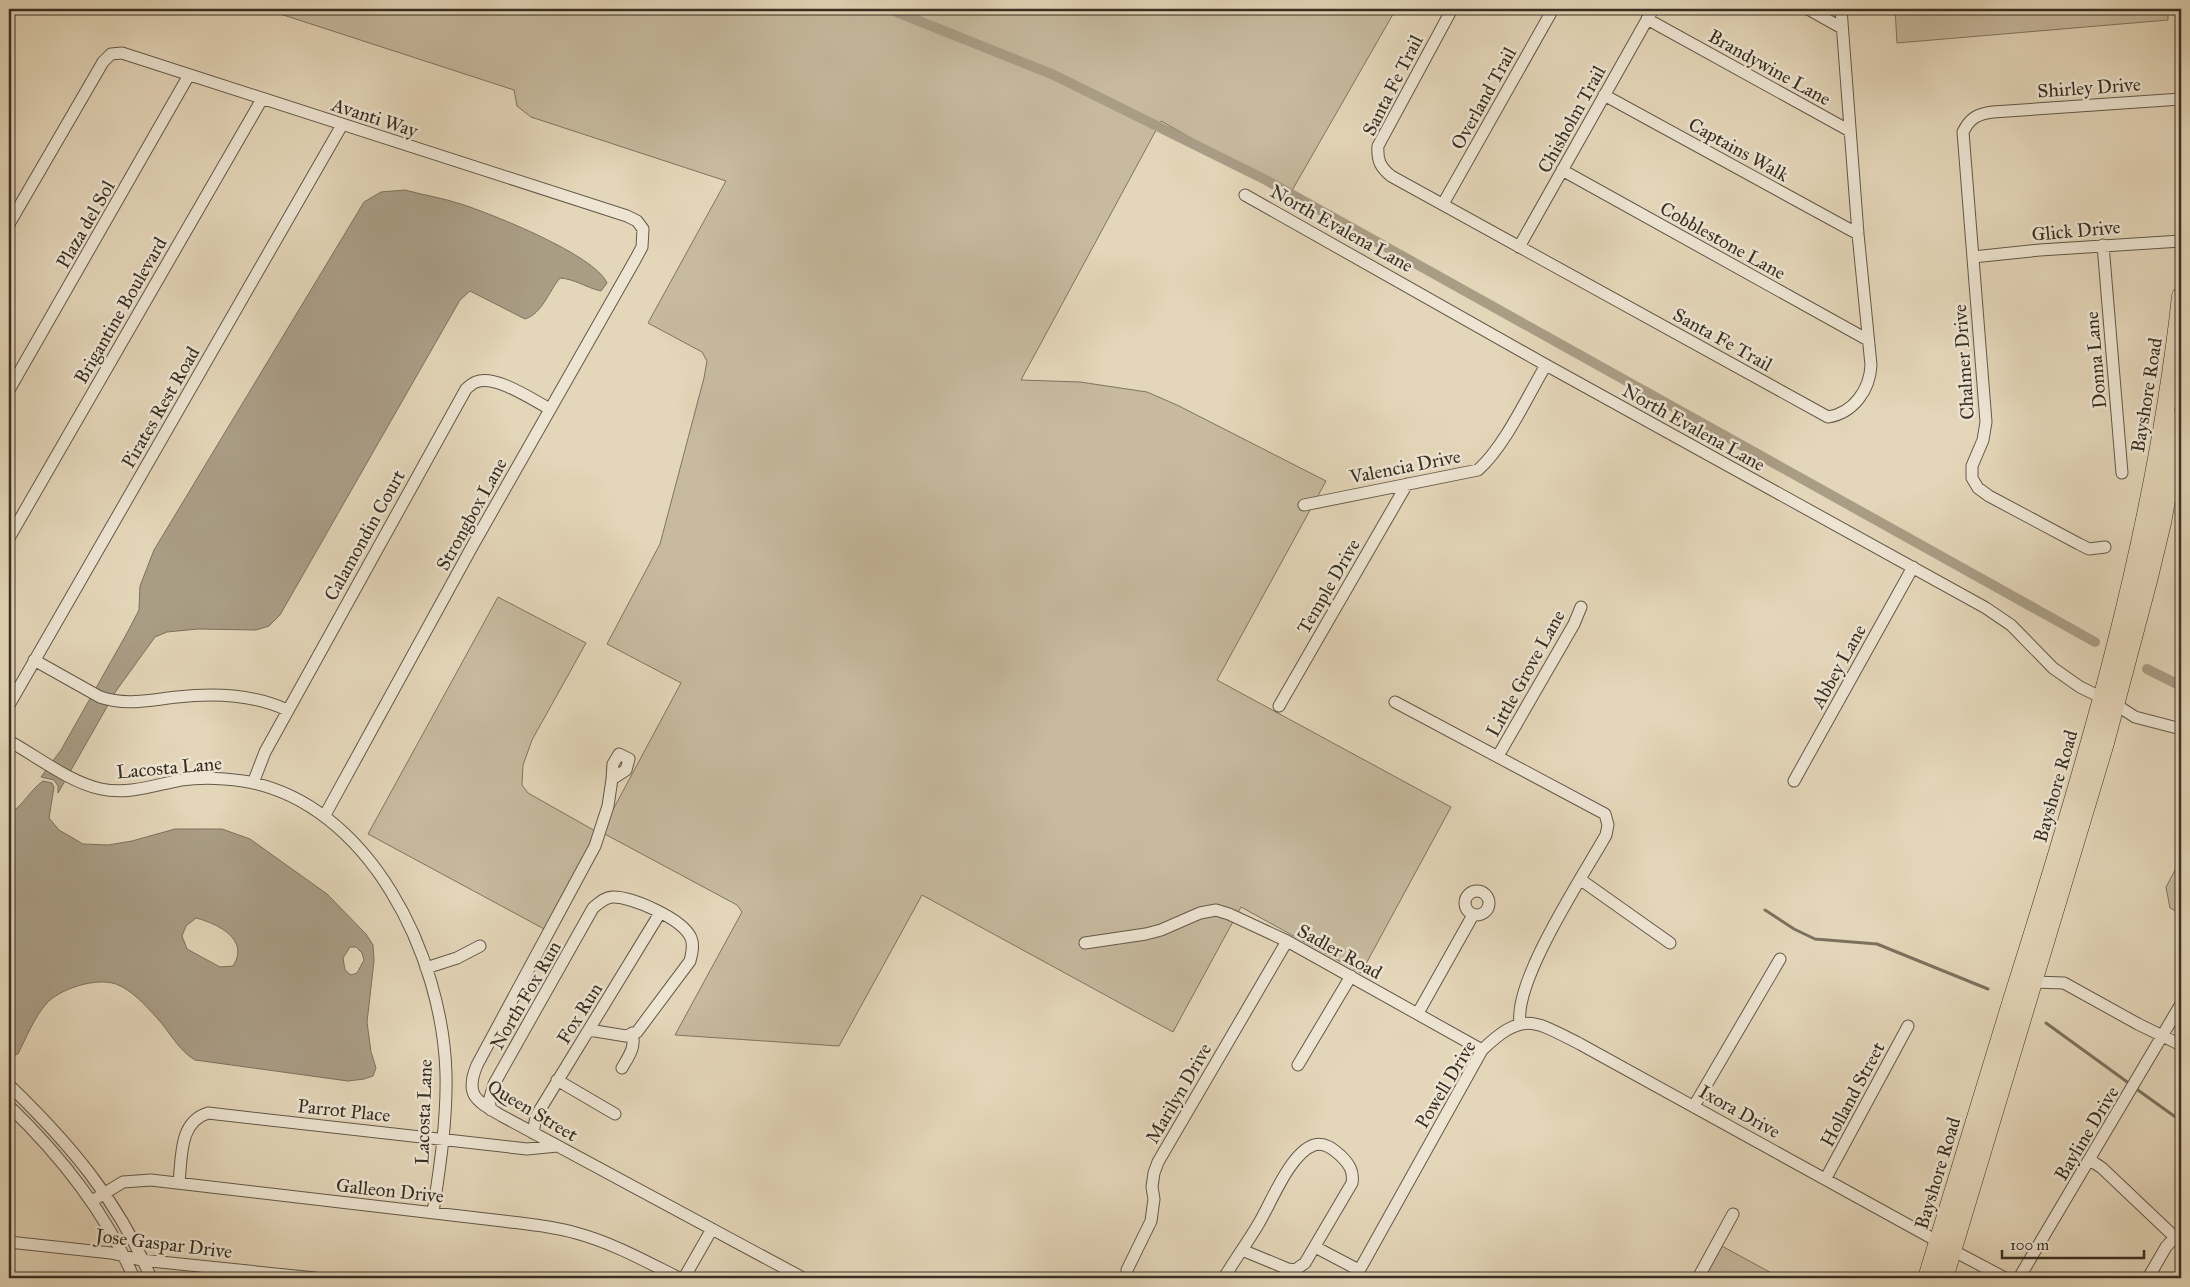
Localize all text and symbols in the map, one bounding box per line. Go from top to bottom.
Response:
street label: Brandywine Lane [1705,24,1835,111]
street label: Santa Fe Trail [1357,30,1428,139]
street label: Overland Trail [1446,42,1521,153]
street label: Chisholm Trail [1533,61,1611,177]
street label: Shirley Drive [2037,72,2142,103]
street label: Avanti Way [328,92,422,143]
street label: Captains Walk [1685,113,1793,186]
street label: Plaza del Sol [51,176,120,272]
street label: North Evalena Lane [1266,180,1417,277]
street label: Cobblestone Lane [1656,196,1790,284]
street label: Glick Drive [2031,215,2121,246]
street label: Brigantine Boulevard [69,233,173,388]
street label: Santa Fe Trail [1669,303,1777,377]
street label: Chalmer Drive [1948,303,1979,420]
street label: Donna Lane [2080,310,2111,410]
street label: Bayshore Road [2126,336,2167,454]
street label: Pirates Rest Road [116,342,205,472]
street label: North Evalena Lane [1618,379,1769,476]
street label: Valencia Drive [1347,444,1462,489]
street label: Strongbox Lane [431,454,513,575]
street label: Calamondin Court [319,466,410,605]
street label: Temple Drive [1292,535,1365,638]
street label: Little Grove Lane [1481,606,1570,741]
street label: Abbey Lane [1806,620,1871,713]
street label: Bayshore Road [2028,727,2083,845]
street label: Lacosta Lane [115,751,223,784]
street label: Sadler Road [1293,919,1386,984]
street label: North Fox Run [485,937,566,1054]
street label: Fox Run [552,978,607,1048]
street label: Powell Drive [1410,1036,1481,1132]
street label: Holland Street [1815,1038,1890,1151]
street label: Marilyn Drive [1140,1039,1216,1147]
street label: Lacosta Lane [410,1059,437,1165]
street label: Queen Street [484,1075,582,1146]
street label: Ixora Drive [1695,1080,1784,1143]
street label: Bayline Drive [2049,1082,2124,1185]
street label: Parrot Place [296,1094,392,1127]
street label: Bayshore Road [1910,1114,1966,1232]
street label: Galleon Drive [335,1173,445,1208]
street label: Jose Gaspar Drive [92,1223,234,1264]
scale bar [2002,1227,2145,1259]
text: 100 m [2010,1236,2050,1254]

